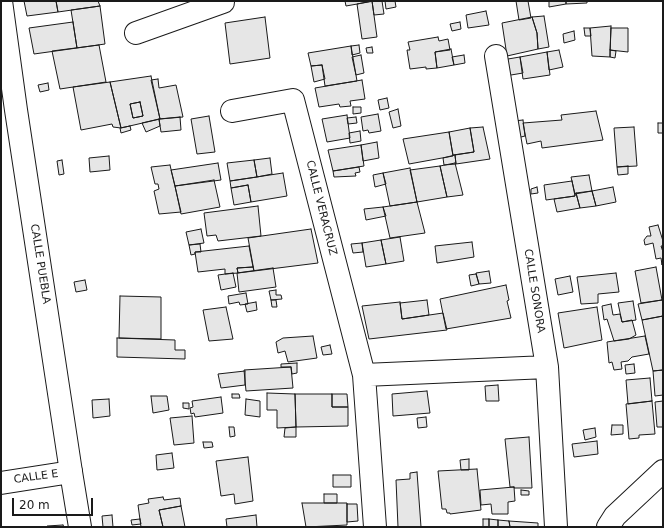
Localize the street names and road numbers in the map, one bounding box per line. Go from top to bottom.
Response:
street label: CALLE VERACRUZ [303,159,339,257]
street label: CALLE PUEBLA [27,223,53,305]
street label: CALLE SONORA [521,248,547,334]
street label: CALLE E [13,467,59,487]

